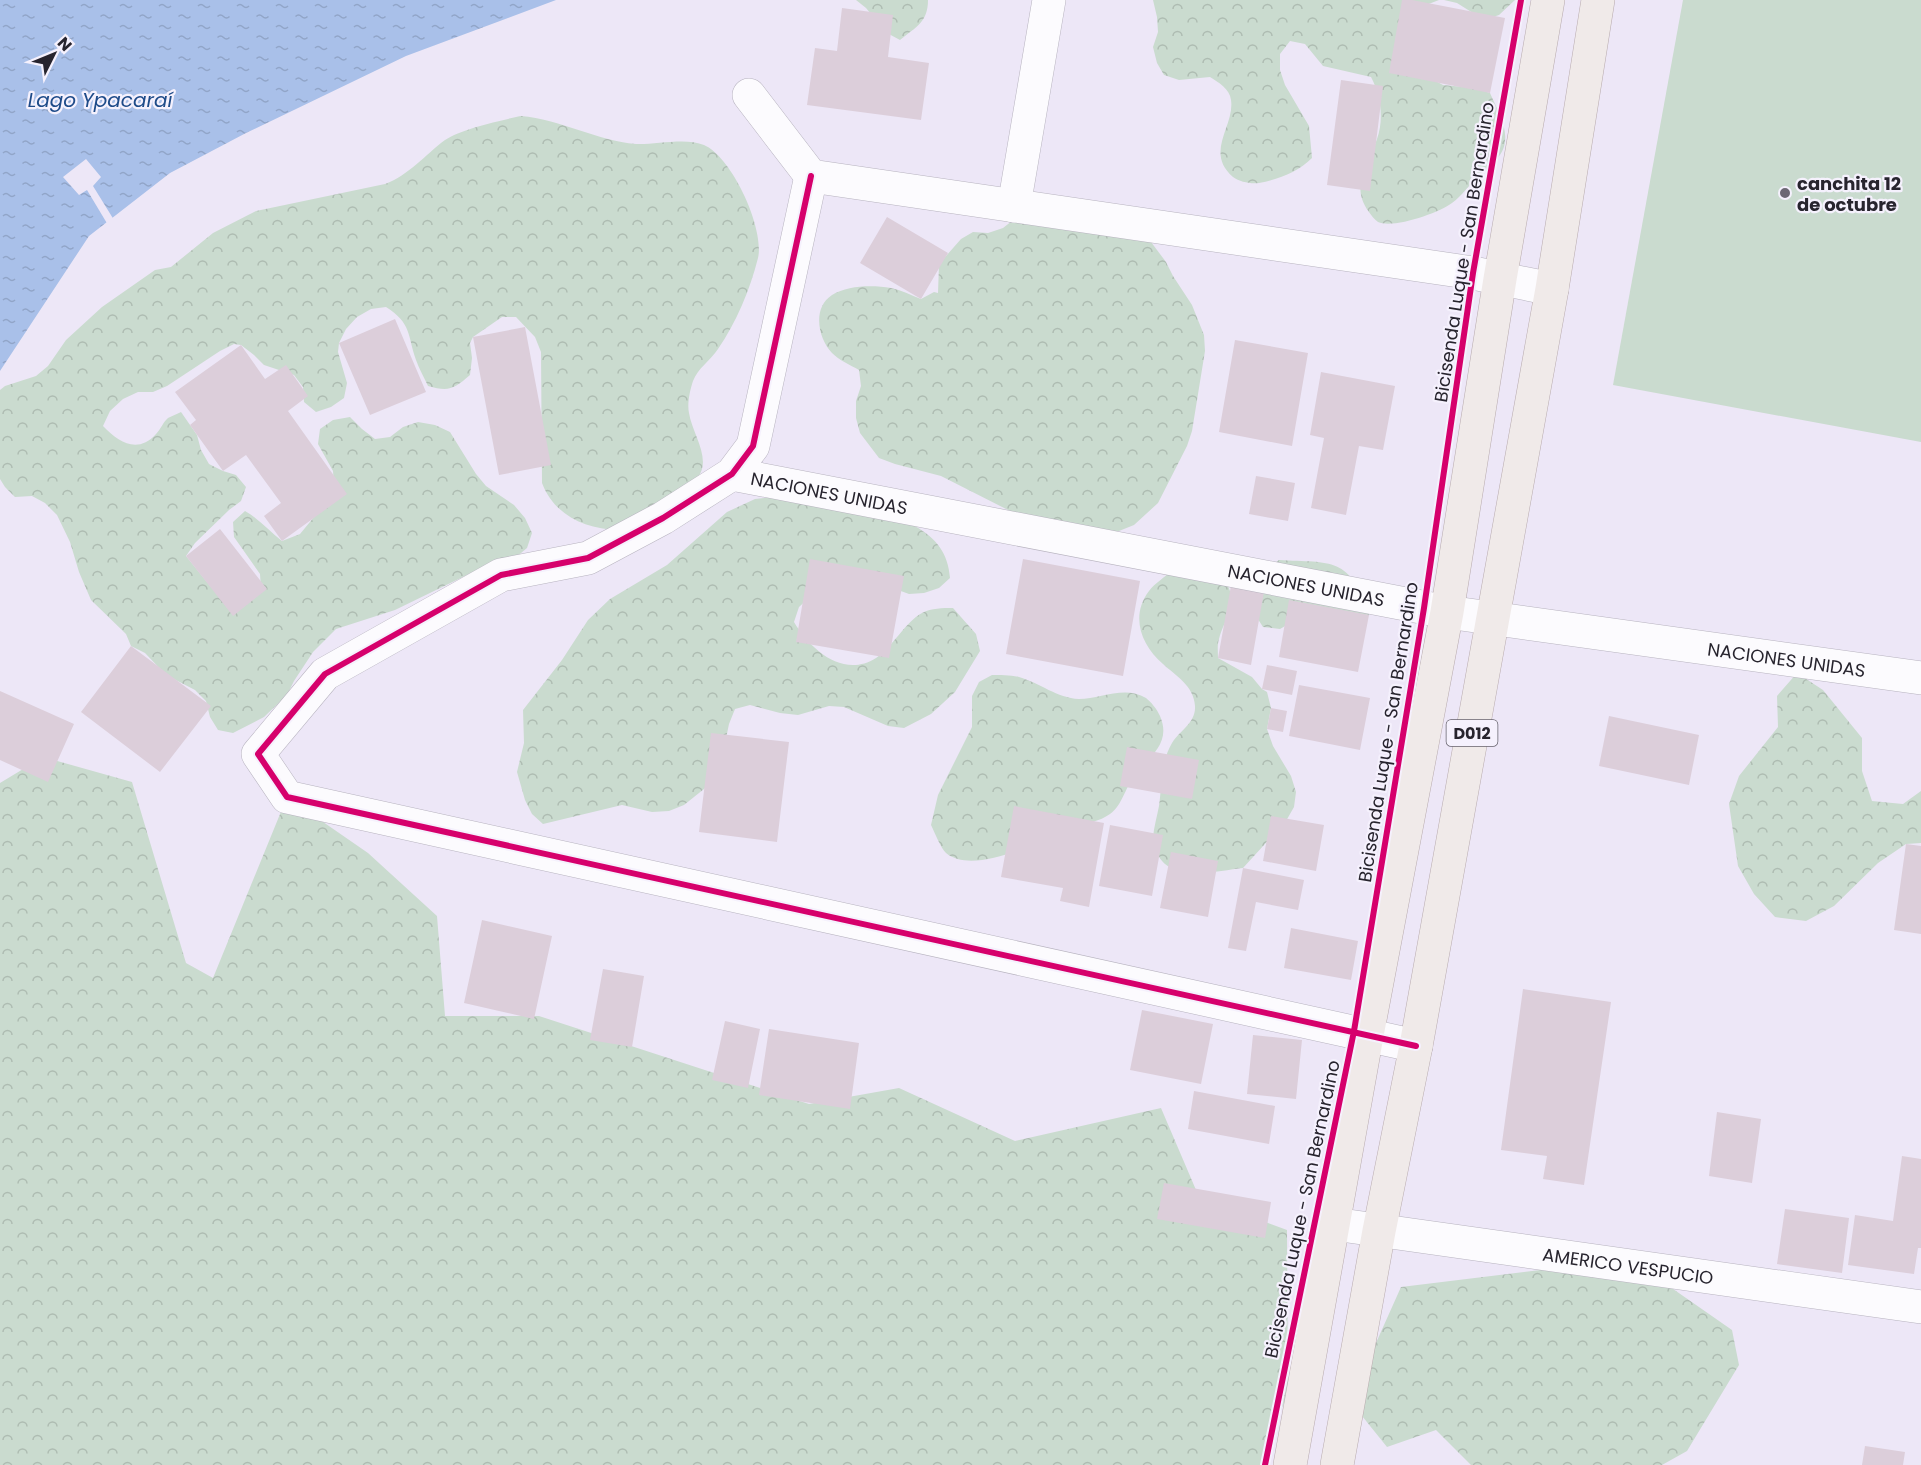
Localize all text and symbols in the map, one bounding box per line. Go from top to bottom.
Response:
north arrow [24,24,84,84]
text: N [52,32,77,56]
water label: Lago Ypacaraí [28,86,174,114]
street label: Bicisenda Luque - San Bernardino [1428,100,1500,404]
place label: canchita 12 de octubre [1797,171,1901,217]
marker: canchita 12 de octubre [1778,186,1792,200]
street label: NACIONES UNIDAS [749,465,910,520]
street label: NACIONES UNIDAS [1226,557,1387,612]
street label: Bicisenda Luque - San Bernardino [1352,580,1424,884]
street label: NACIONES UNIDAS [1706,636,1867,683]
road number: D012 [1446,720,1498,746]
street label: Bicisenda Luque - San Bernardino [1258,1058,1346,1360]
street label: AMERICO VESPUCIO [1541,1241,1715,1290]

